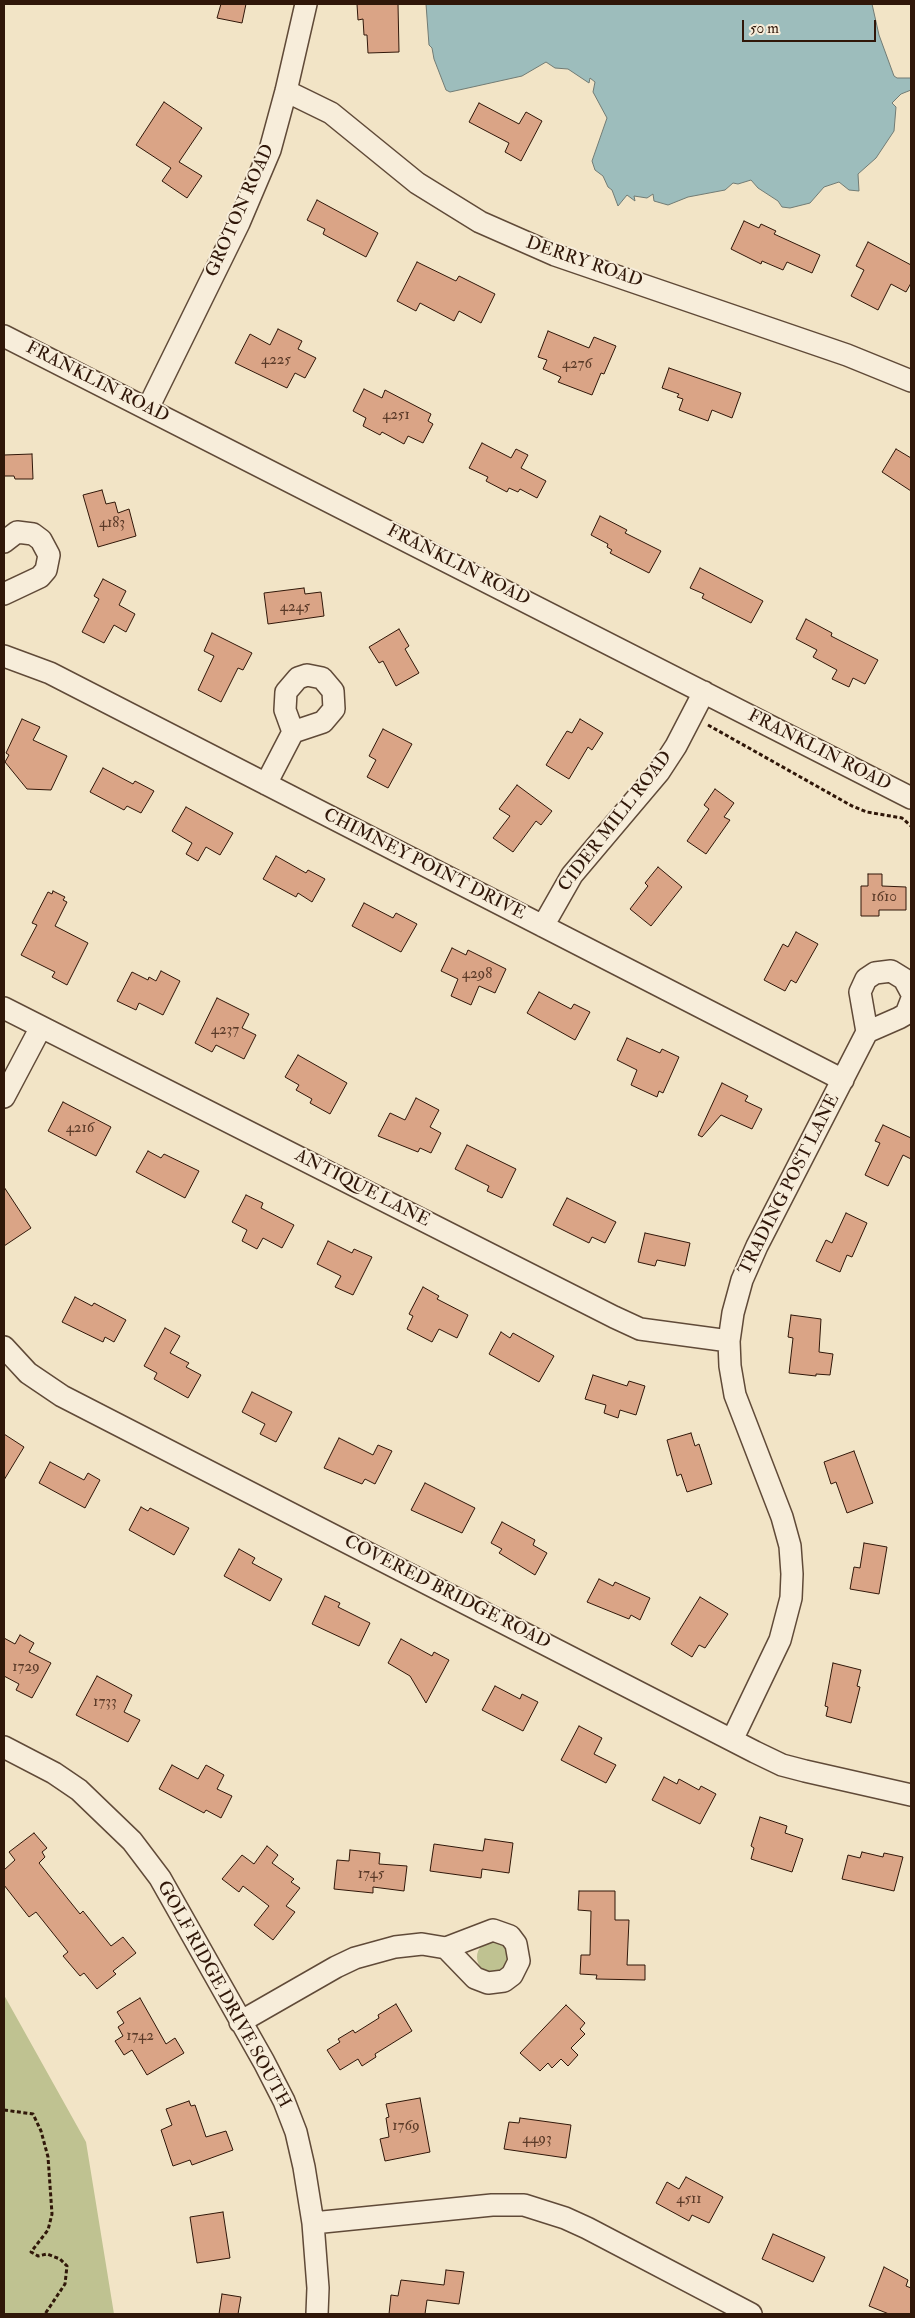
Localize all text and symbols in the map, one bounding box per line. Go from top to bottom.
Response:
scale bar [745,10,879,42]
text: 50 m [750,19,779,38]
street label: GROTON ROAD [202,141,280,281]
street label: DERRY ROAD [523,233,645,293]
street label: FRANKLIN ROAD [22,338,172,428]
house number: 4225 [261,352,291,370]
house number: 4276 [562,356,592,374]
house number: 4251 [382,407,410,425]
house number: 4183 [99,515,125,533]
street label: FRANKLIN ROAD [383,521,533,611]
house number: 4245 [280,599,310,617]
street label: FRANKLIN ROAD [744,706,894,796]
street label: CIDER MILL ROAD [554,748,678,896]
street label: CHIMNEY POINT DRIVE [319,805,529,925]
house number: 1610 [871,889,897,907]
house number: 4298 [462,966,492,984]
house number: 4237 [211,1022,239,1040]
street label: TRADING POST LANE [735,1091,845,1279]
house number: 4216 [66,1120,94,1138]
street label: ANTIQUE LANE [291,1146,433,1232]
street label: COVERED BRIDGE ROAD [340,1531,554,1655]
house number: 1729 [12,1659,40,1677]
house number: 1733 [93,1694,117,1712]
house number: 1745 [358,1866,384,1884]
street label: GOLF RIDGE DRIVE SOUTH [151,1878,295,2112]
house number: 1742 [126,2028,154,2046]
house number: 1769 [392,2118,420,2136]
house number: 4493 [522,2131,552,2149]
house number: 4511 [676,2191,702,2209]

